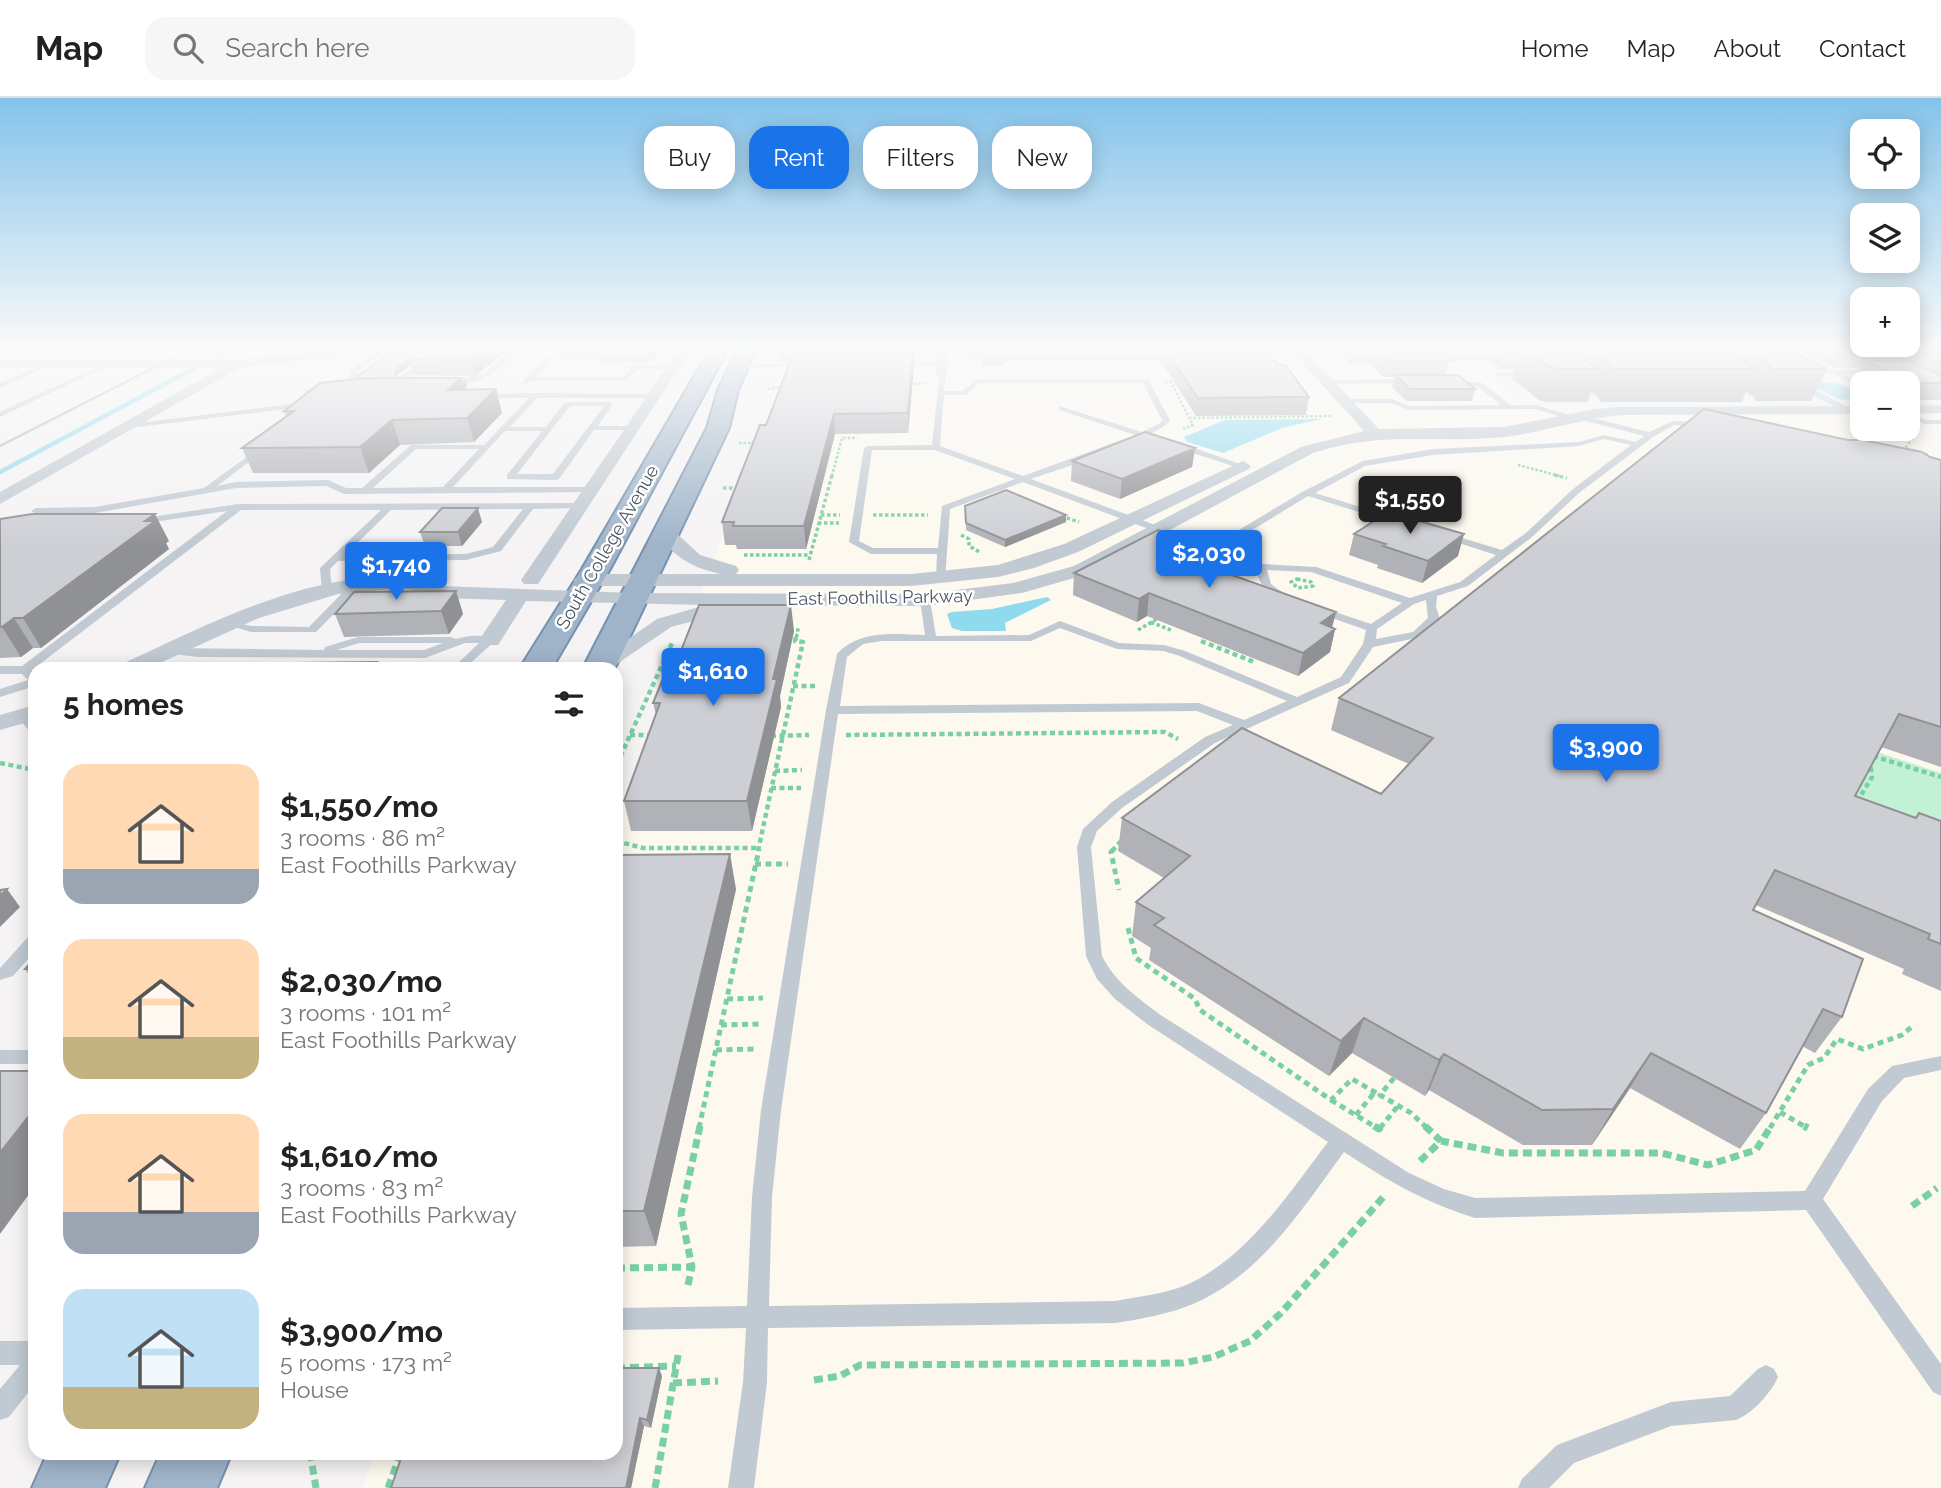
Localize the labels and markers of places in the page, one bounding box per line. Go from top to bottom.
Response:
pin: $1,550 [1353,476,1467,536]
pin: $2,030 [1152,531,1266,590]
pin: $1,740 [339,542,453,602]
pin: $1,610 [656,648,770,708]
pin: $3,900 [1549,724,1663,784]

